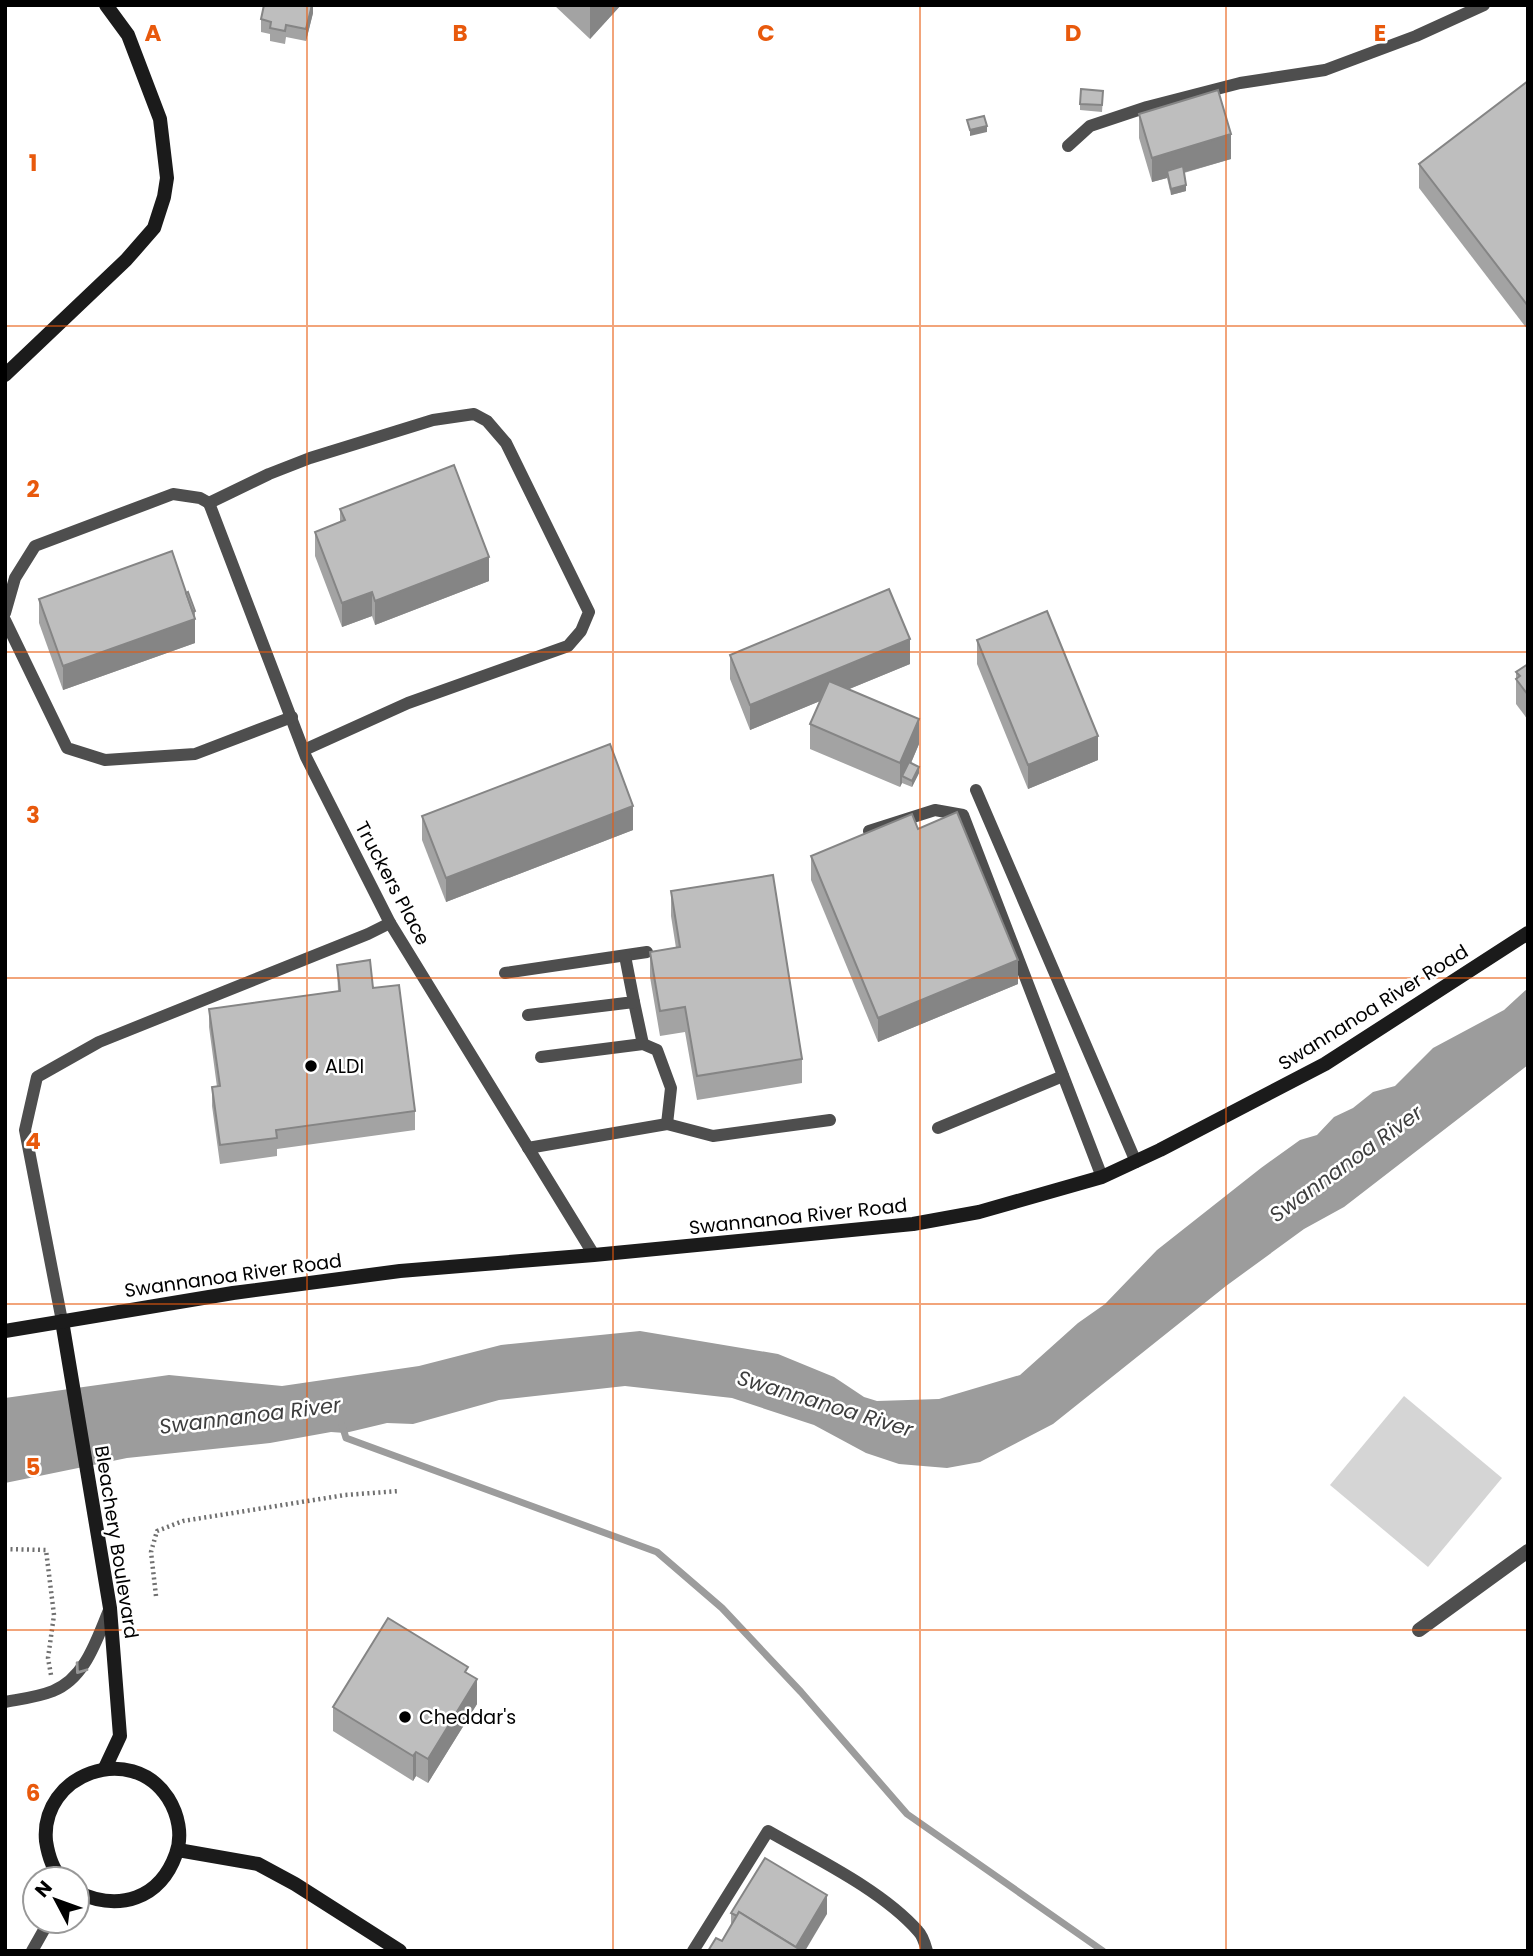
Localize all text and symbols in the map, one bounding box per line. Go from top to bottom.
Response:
text: A [145,17,162,49]
text: B [452,17,468,49]
text: C [757,17,775,49]
text: D [1065,17,1081,49]
text: E [1374,17,1386,49]
text: 1 [29,147,37,179]
text: 2 [26,473,40,505]
text: 3 [26,799,40,831]
street label: Truckers Place [349,817,437,950]
street label: Swannanoa River Road [1273,938,1473,1077]
place label: ALDI [325,1053,364,1080]
marker: ALDI [303,1058,319,1074]
water label: Swannanoa River [1263,1098,1429,1229]
text: 4 [25,1125,41,1157]
street label: Swannanoa River Road [688,1192,908,1241]
street label: Swannanoa River Road [123,1247,343,1304]
water label: Swannanoa River [734,1363,918,1444]
water label: Swannanoa River [158,1390,343,1441]
street label: Bleachery Boulevard [88,1444,145,1641]
text: 5 [26,1451,40,1483]
one-way arrow [76,1661,88,1674]
place label: Cheddar's [419,1704,516,1731]
marker: Cheddar's [397,1709,413,1725]
text: 6 [26,1777,40,1809]
north arrow [21,1865,91,1935]
text: N [29,1875,58,1903]

